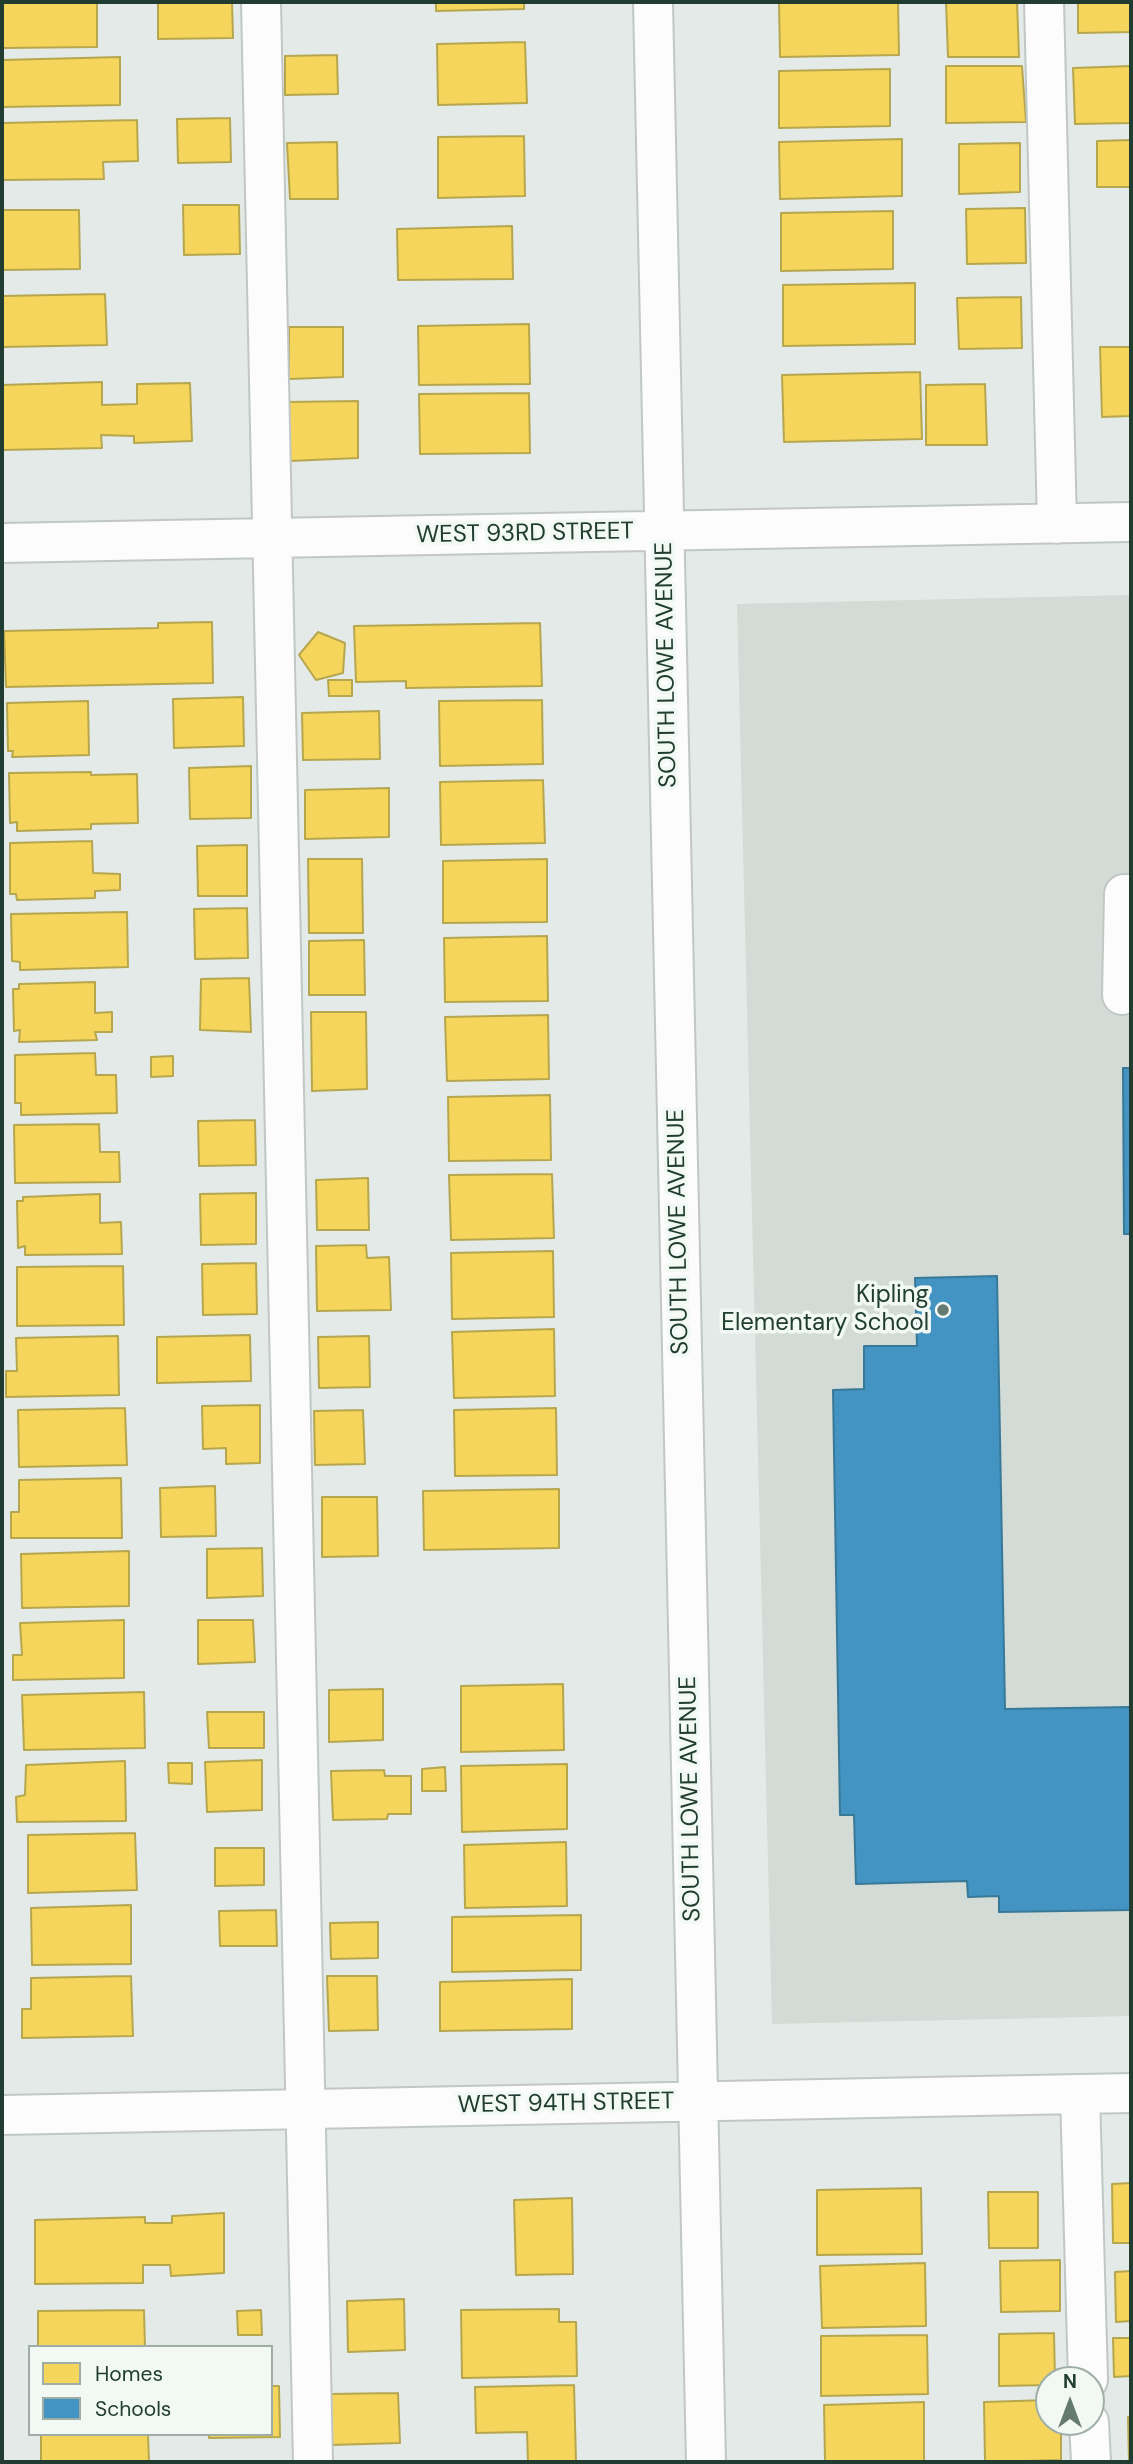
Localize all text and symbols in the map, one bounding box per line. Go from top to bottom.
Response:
street label: WEST 93RD STREET [416,518,634,550]
street label: SOUTH LOWE AVENUE [650,542,684,788]
street label: SOUTH LOWE AVENUE [662,1109,696,1355]
place label: Kipling Elementary School [721,1282,929,1338]
marker: Kipling Elementary School [935,1302,951,1318]
street label: SOUTH LOWE AVENUE [674,1676,708,1922]
street label: WEST 94TH STREET [457,2088,675,2120]
legend [28,2345,273,2436]
text: Homes [95,2360,163,2388]
north arrow [1035,2366,1105,2436]
text: N [1063,2369,1077,2394]
text: Schools [95,2395,171,2423]

